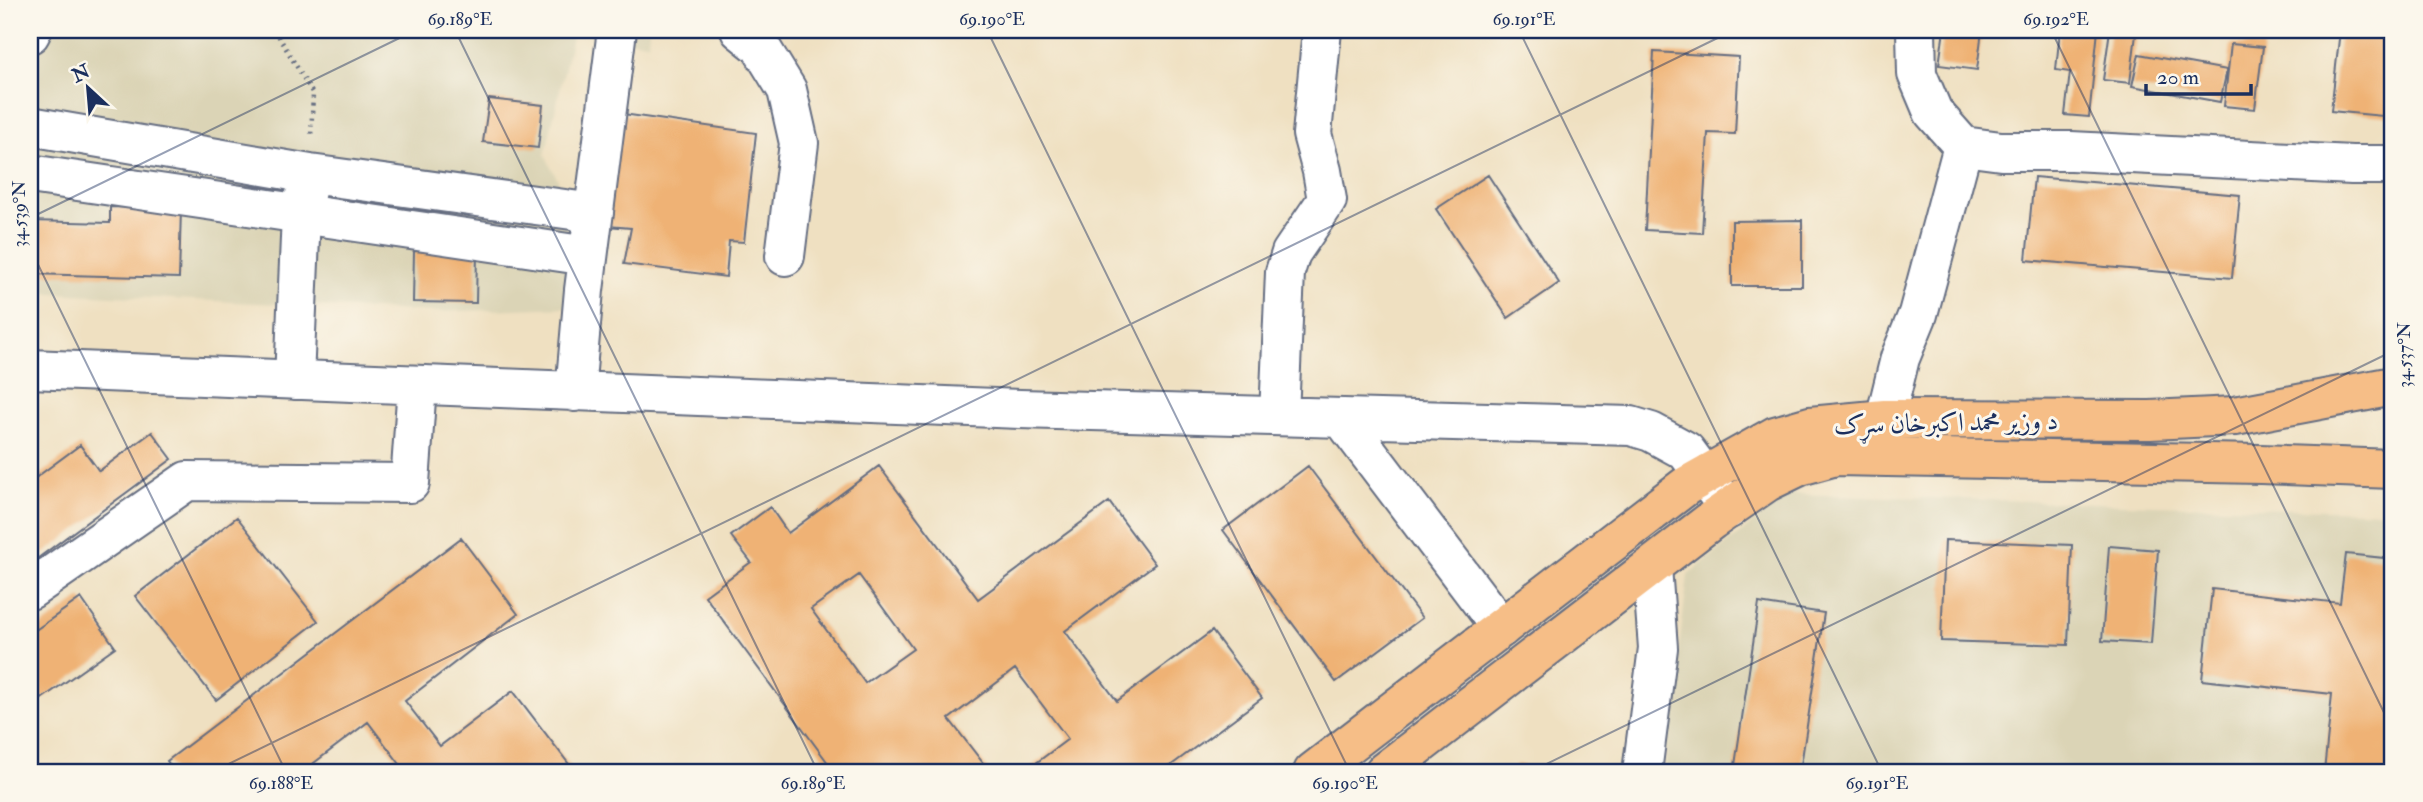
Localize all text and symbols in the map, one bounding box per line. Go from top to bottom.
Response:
text: 69.189°E [427,8,493,31]
text: 69.190°E [959,8,1025,31]
text: 69.191°E [1492,8,1556,31]
text: 69.192°E [2023,8,2089,31]
north arrow [52,52,122,122]
scale bar [2146,52,2252,96]
text: N [67,59,95,89]
text: 20 m [2157,64,2199,91]
text: 34.539°N [8,181,31,247]
text: 34.537°N [2393,322,2416,388]
street label: د وزیر محمد اکبرخان سړک [1833,405,2059,445]
text: 69.188°E [249,772,313,795]
text: 69.189°E [780,772,846,795]
text: 69.190°E [1312,772,1378,795]
text: 69.191°E [1845,772,1909,795]

